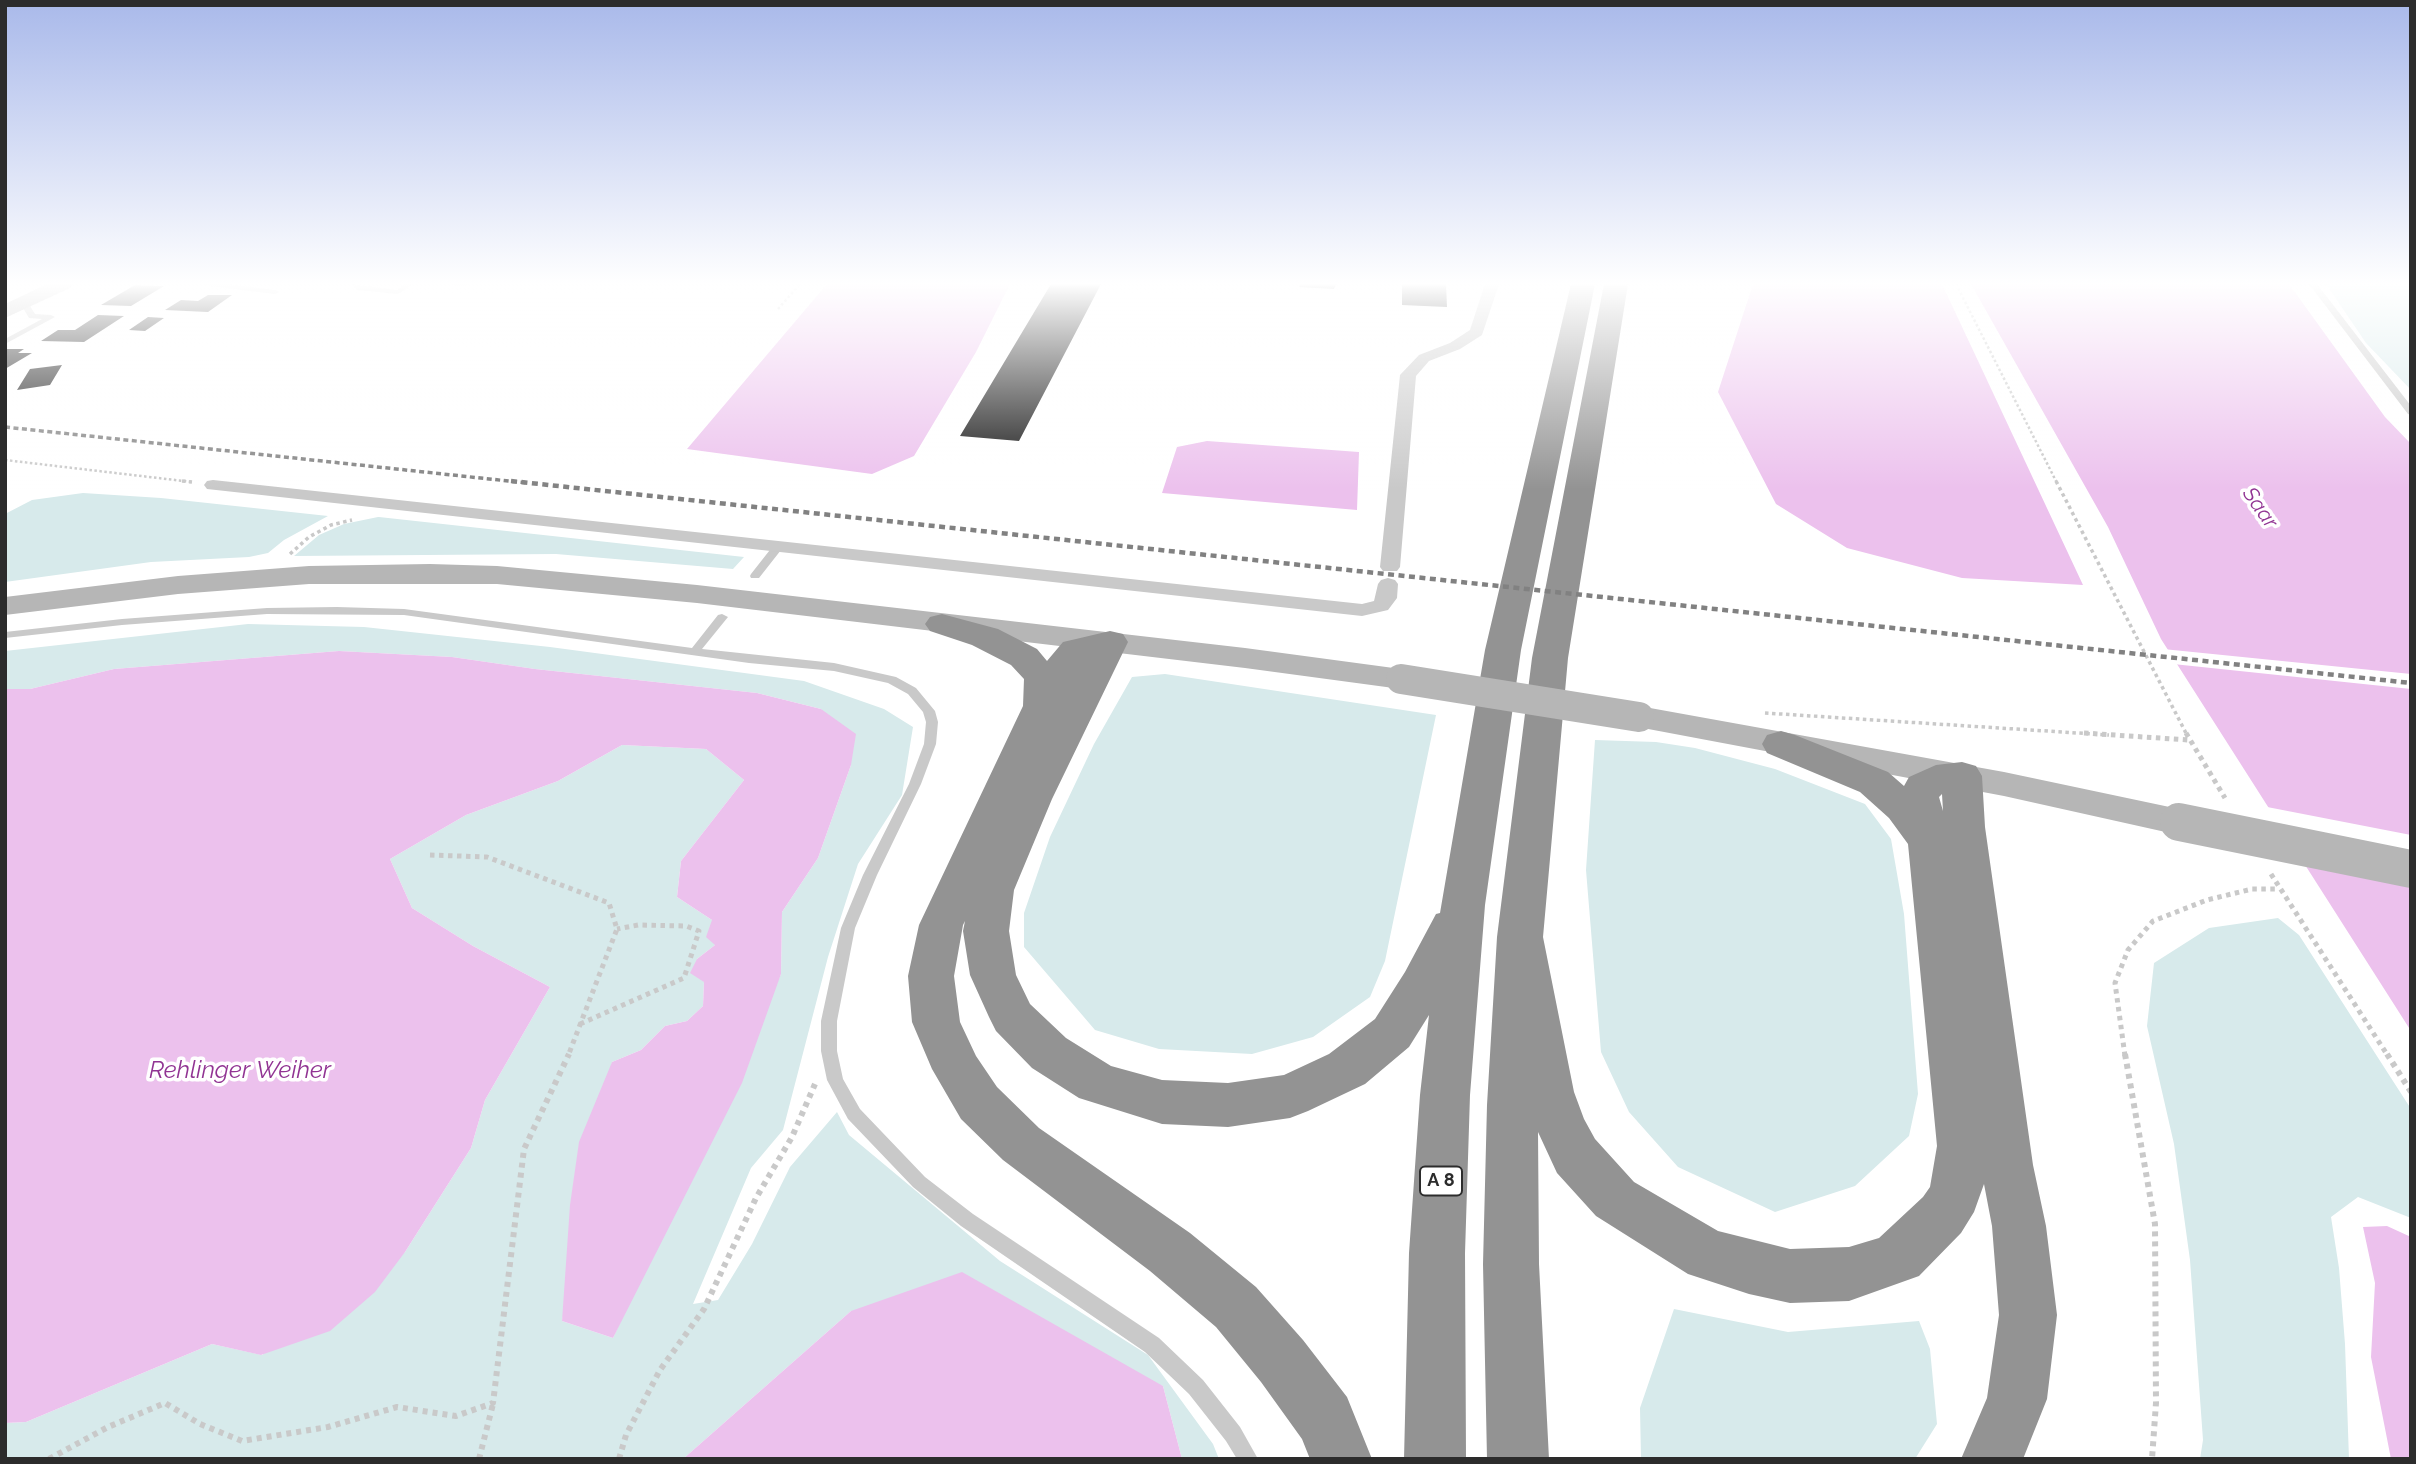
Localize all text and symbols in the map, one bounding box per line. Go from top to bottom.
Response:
water label: Saar [2237,483,2283,533]
water label: Rehlinger Weiher [149,1057,331,1085]
road number: A 8 [1420,1166,1462,1196]

